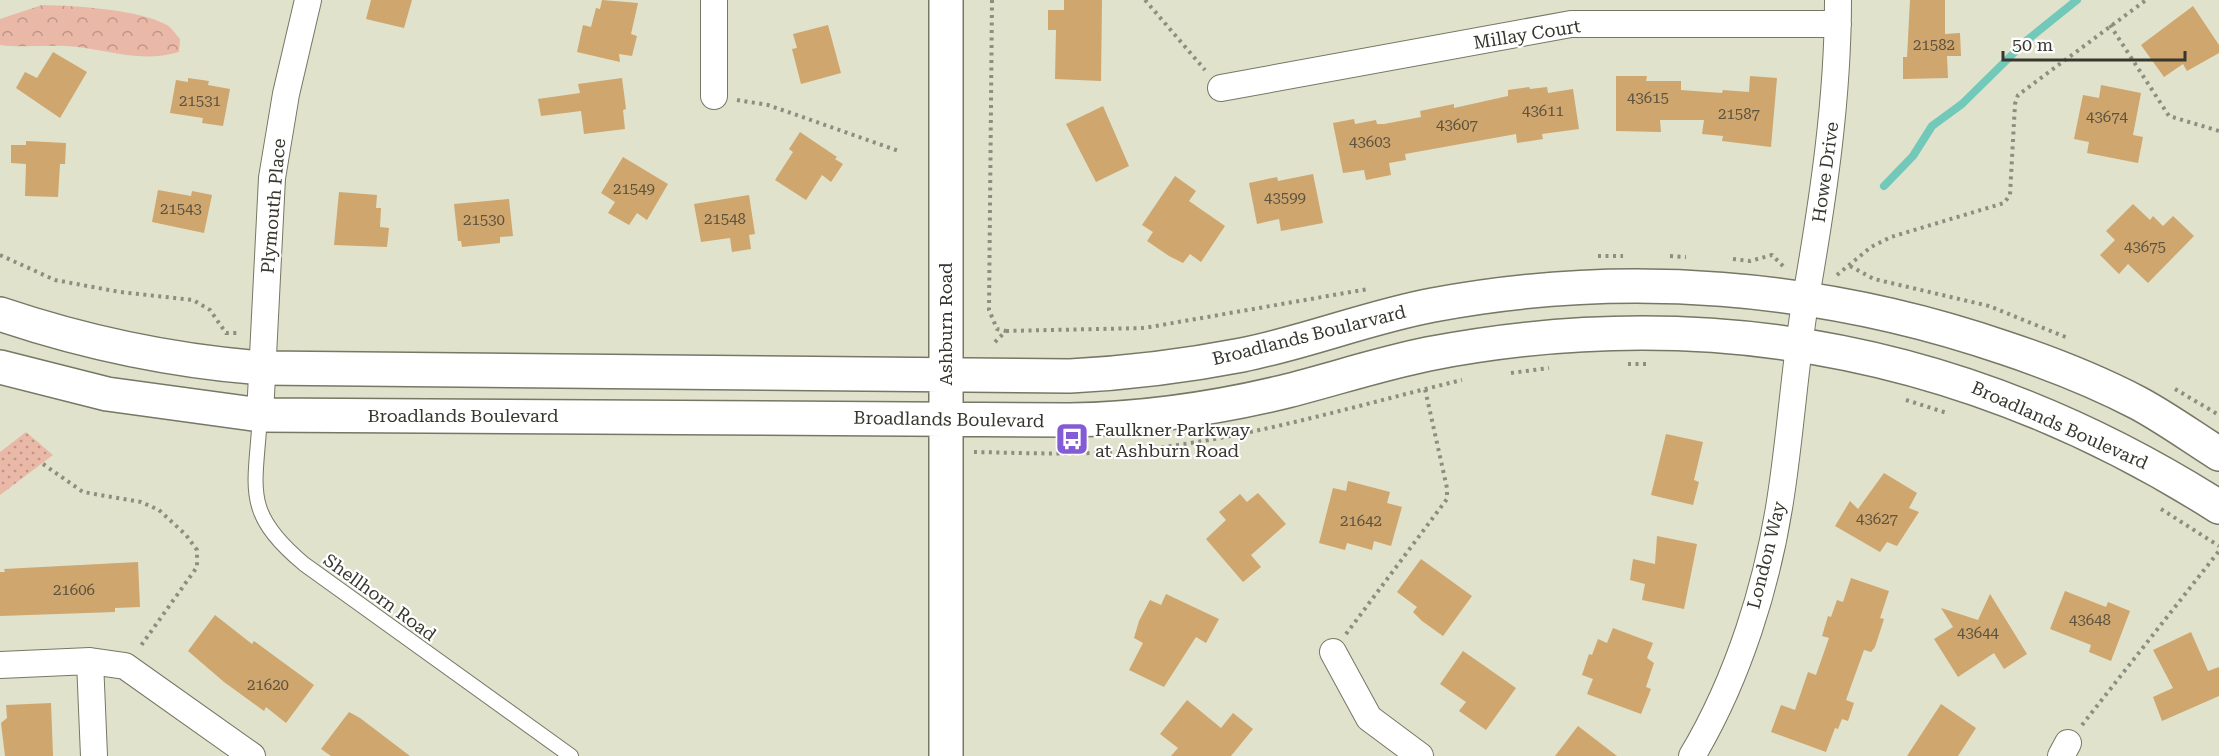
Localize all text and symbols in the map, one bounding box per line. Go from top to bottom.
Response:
street label: Millay Court [1472,15,1582,53]
scale bar [2003,24,2184,62]
text: 50 m [2012,34,2053,55]
house number: 21582 [1913,36,1955,54]
house number: 43615 [1627,89,1669,107]
house number: 21531 [179,92,221,110]
house number: 43611 [1522,102,1564,120]
house number: 21587 [1718,105,1760,123]
house number: 43674 [2086,108,2129,126]
house number: 43607 [1436,116,1478,134]
street label: Howe Drive [1808,120,1842,224]
house number: 43603 [1349,133,1391,151]
street label: Plymouth Place [257,137,289,275]
house number: 21549 [613,180,655,198]
house number: 43599 [1264,189,1306,207]
house number: 21543 [160,200,202,218]
house number: 21548 [704,210,746,228]
house number: 21530 [463,211,505,229]
house number: 43675 [2124,238,2166,256]
street label: Ashburn Road [935,262,956,386]
street label: Broadlands Boularvard [1210,301,1408,369]
street label: Broadlands Boulevard [1968,377,2152,474]
street label: Broadlands Boulevard [367,405,559,426]
street label: Broadlands Boulevard [853,407,1045,431]
place label: Faulkner Parkway at Ashburn Road [1095,419,1251,461]
bus stop icon: Faulkner Parkway at Ashburn Road [1054,421,1090,457]
street label: London Way [1742,499,1790,611]
house number: 43627 [1856,510,1898,528]
house number: 21642 [1340,512,1382,530]
street label: Shellhorn Road [320,549,441,645]
house number: 21606 [53,581,95,599]
house number: 43648 [2069,611,2111,629]
house number: 43644 [1957,624,2000,642]
house number: 21620 [247,676,289,694]

